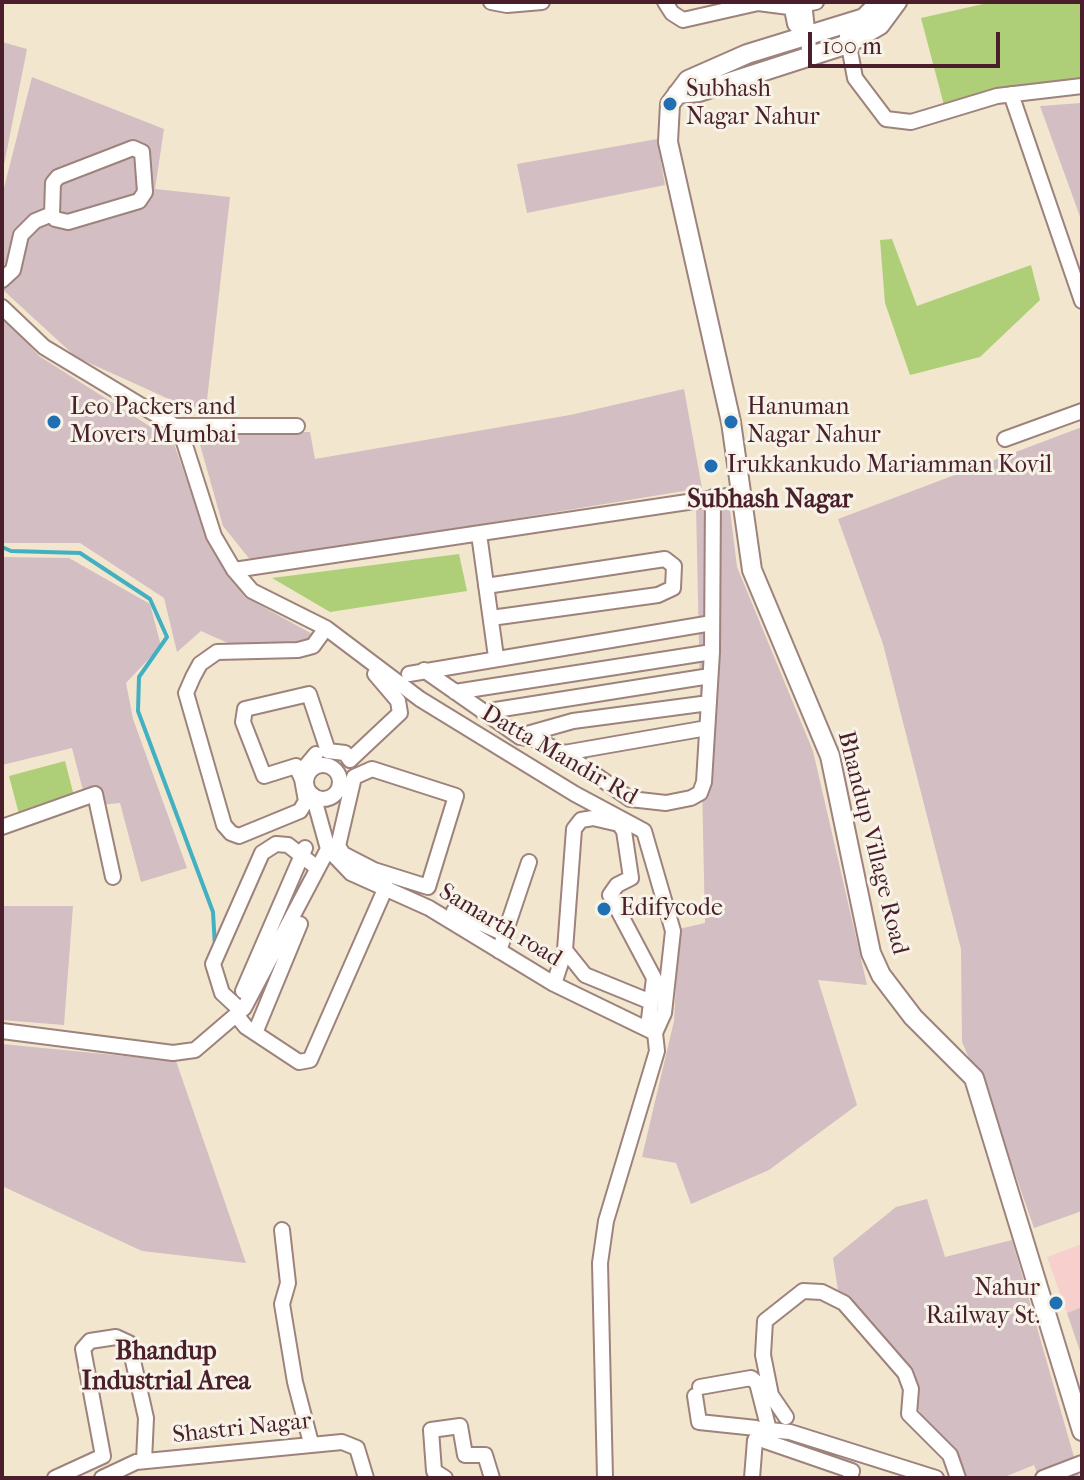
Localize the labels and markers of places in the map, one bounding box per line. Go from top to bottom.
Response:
place label: Subhash Nagar Nahur [686,76,820,132]
marker: Subhash Nagar Nahur [661,95,679,113]
place label: Leo Packers and Movers Mumbai [70,394,237,450]
place label: Hanuman Nagar Nahur [747,394,881,450]
marker: Leo Packers and Movers Mumbai [45,413,63,431]
marker: Hanuman Nagar Nahur [722,413,740,431]
place label: Irukkankudo Mariamman Kovil [727,452,1052,480]
marker: Irukkankudo Mariamman Kovil [702,457,720,475]
place label: Edifycode [620,895,723,923]
marker: Edifycode [595,900,613,918]
place label: Nahur Railway St. [926,1275,1040,1331]
marker: Nahur Railway St. [1047,1294,1065,1312]

